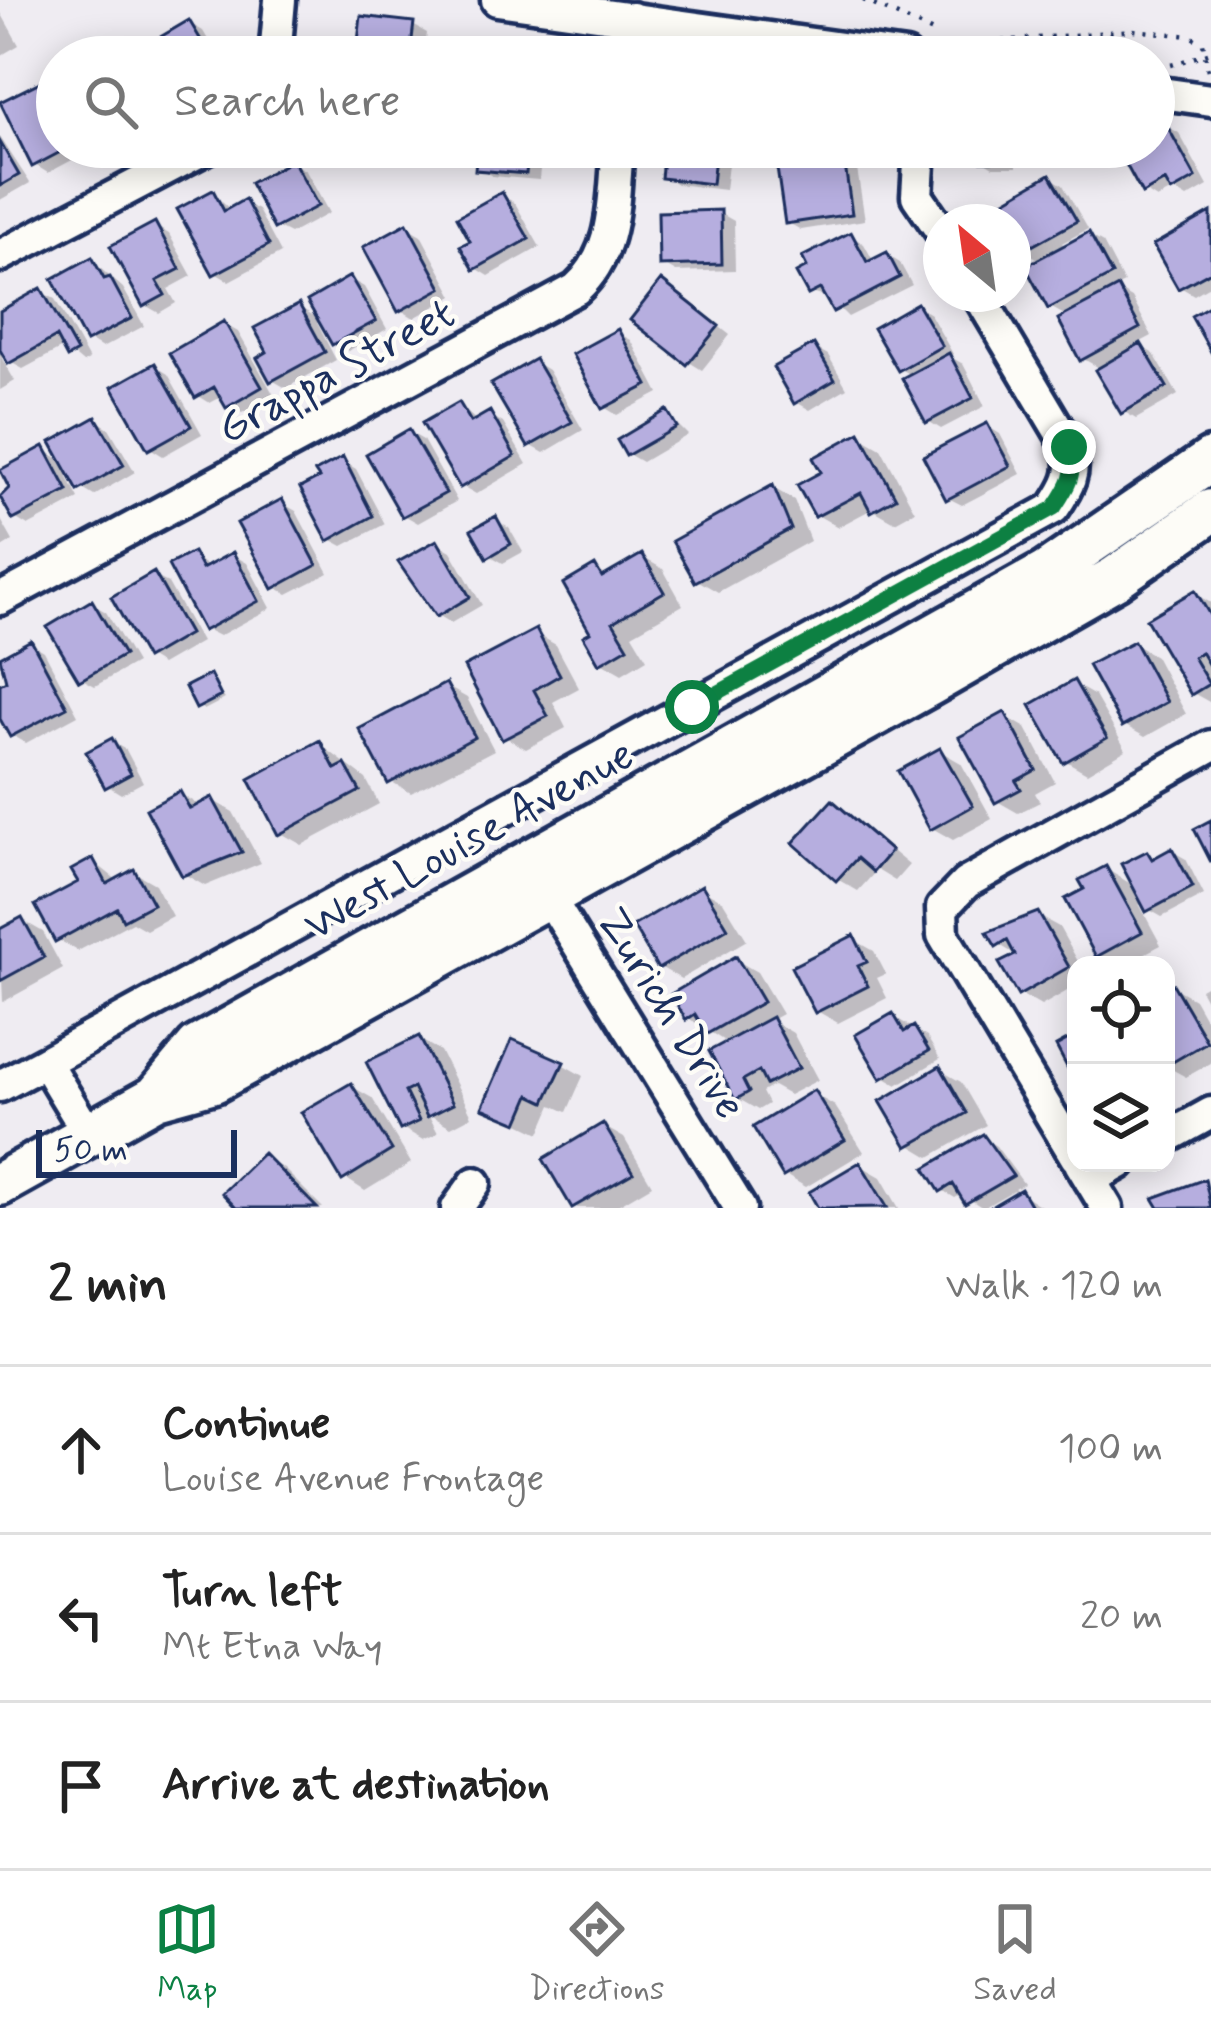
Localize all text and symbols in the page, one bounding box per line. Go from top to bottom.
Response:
search box [36,36,1175,168]
icon: search [78,69,144,135]
text: Search here [174,73,401,132]
north arrow [923,204,1031,312]
street label: Grappa Street [208,285,466,459]
route end [1042,420,1096,474]
route start [665,680,719,734]
street label: West Louise Avenue [294,726,645,956]
street label: Zurich Drive [581,896,759,1131]
map controls [1067,956,1175,1172]
button: locate [1067,956,1175,1064]
button: layers [1067,1064,1175,1172]
scale bar [36,1124,237,1177]
text: 50 m [54,1129,128,1173]
text: 2 min [48,1253,168,1319]
text: Walk · 120 m [946,1261,1163,1312]
text: Continue [162,1395,330,1454]
icon: ahead [48,1417,114,1483]
text: 100 m [1058,1424,1163,1475]
text: Louise Avenue Frontage [162,1454,544,1505]
text: Turn left [162,1563,342,1622]
icon: left [48,1585,114,1651]
text: 20 m [1080,1592,1163,1643]
text: Mt Etna Way [162,1622,382,1673]
icon: arrive [48,1753,114,1819]
text: Arrive at destination [162,1756,550,1815]
tab: Map [154,1896,220,2012]
tab: Directions [529,1896,665,2012]
tab: Saved [973,1896,1057,2012]

